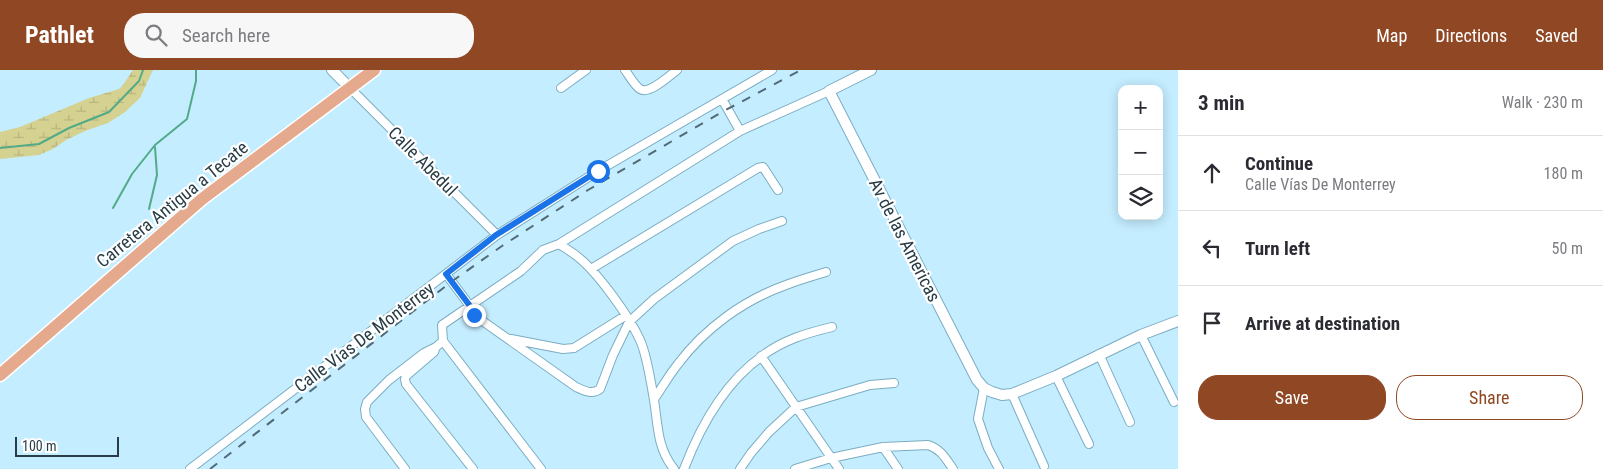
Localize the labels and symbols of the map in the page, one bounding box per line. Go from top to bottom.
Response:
street label: Calle Abedul [384,122,462,200]
street label: Carretera Antigua a Tecate [92,136,252,272]
route start [587,160,610,183]
street label: Av de las Americas [865,175,945,305]
street label: Calle Vías De Monterrey [290,277,438,396]
route end [463,304,486,327]
scale bar [15,434,119,457]

